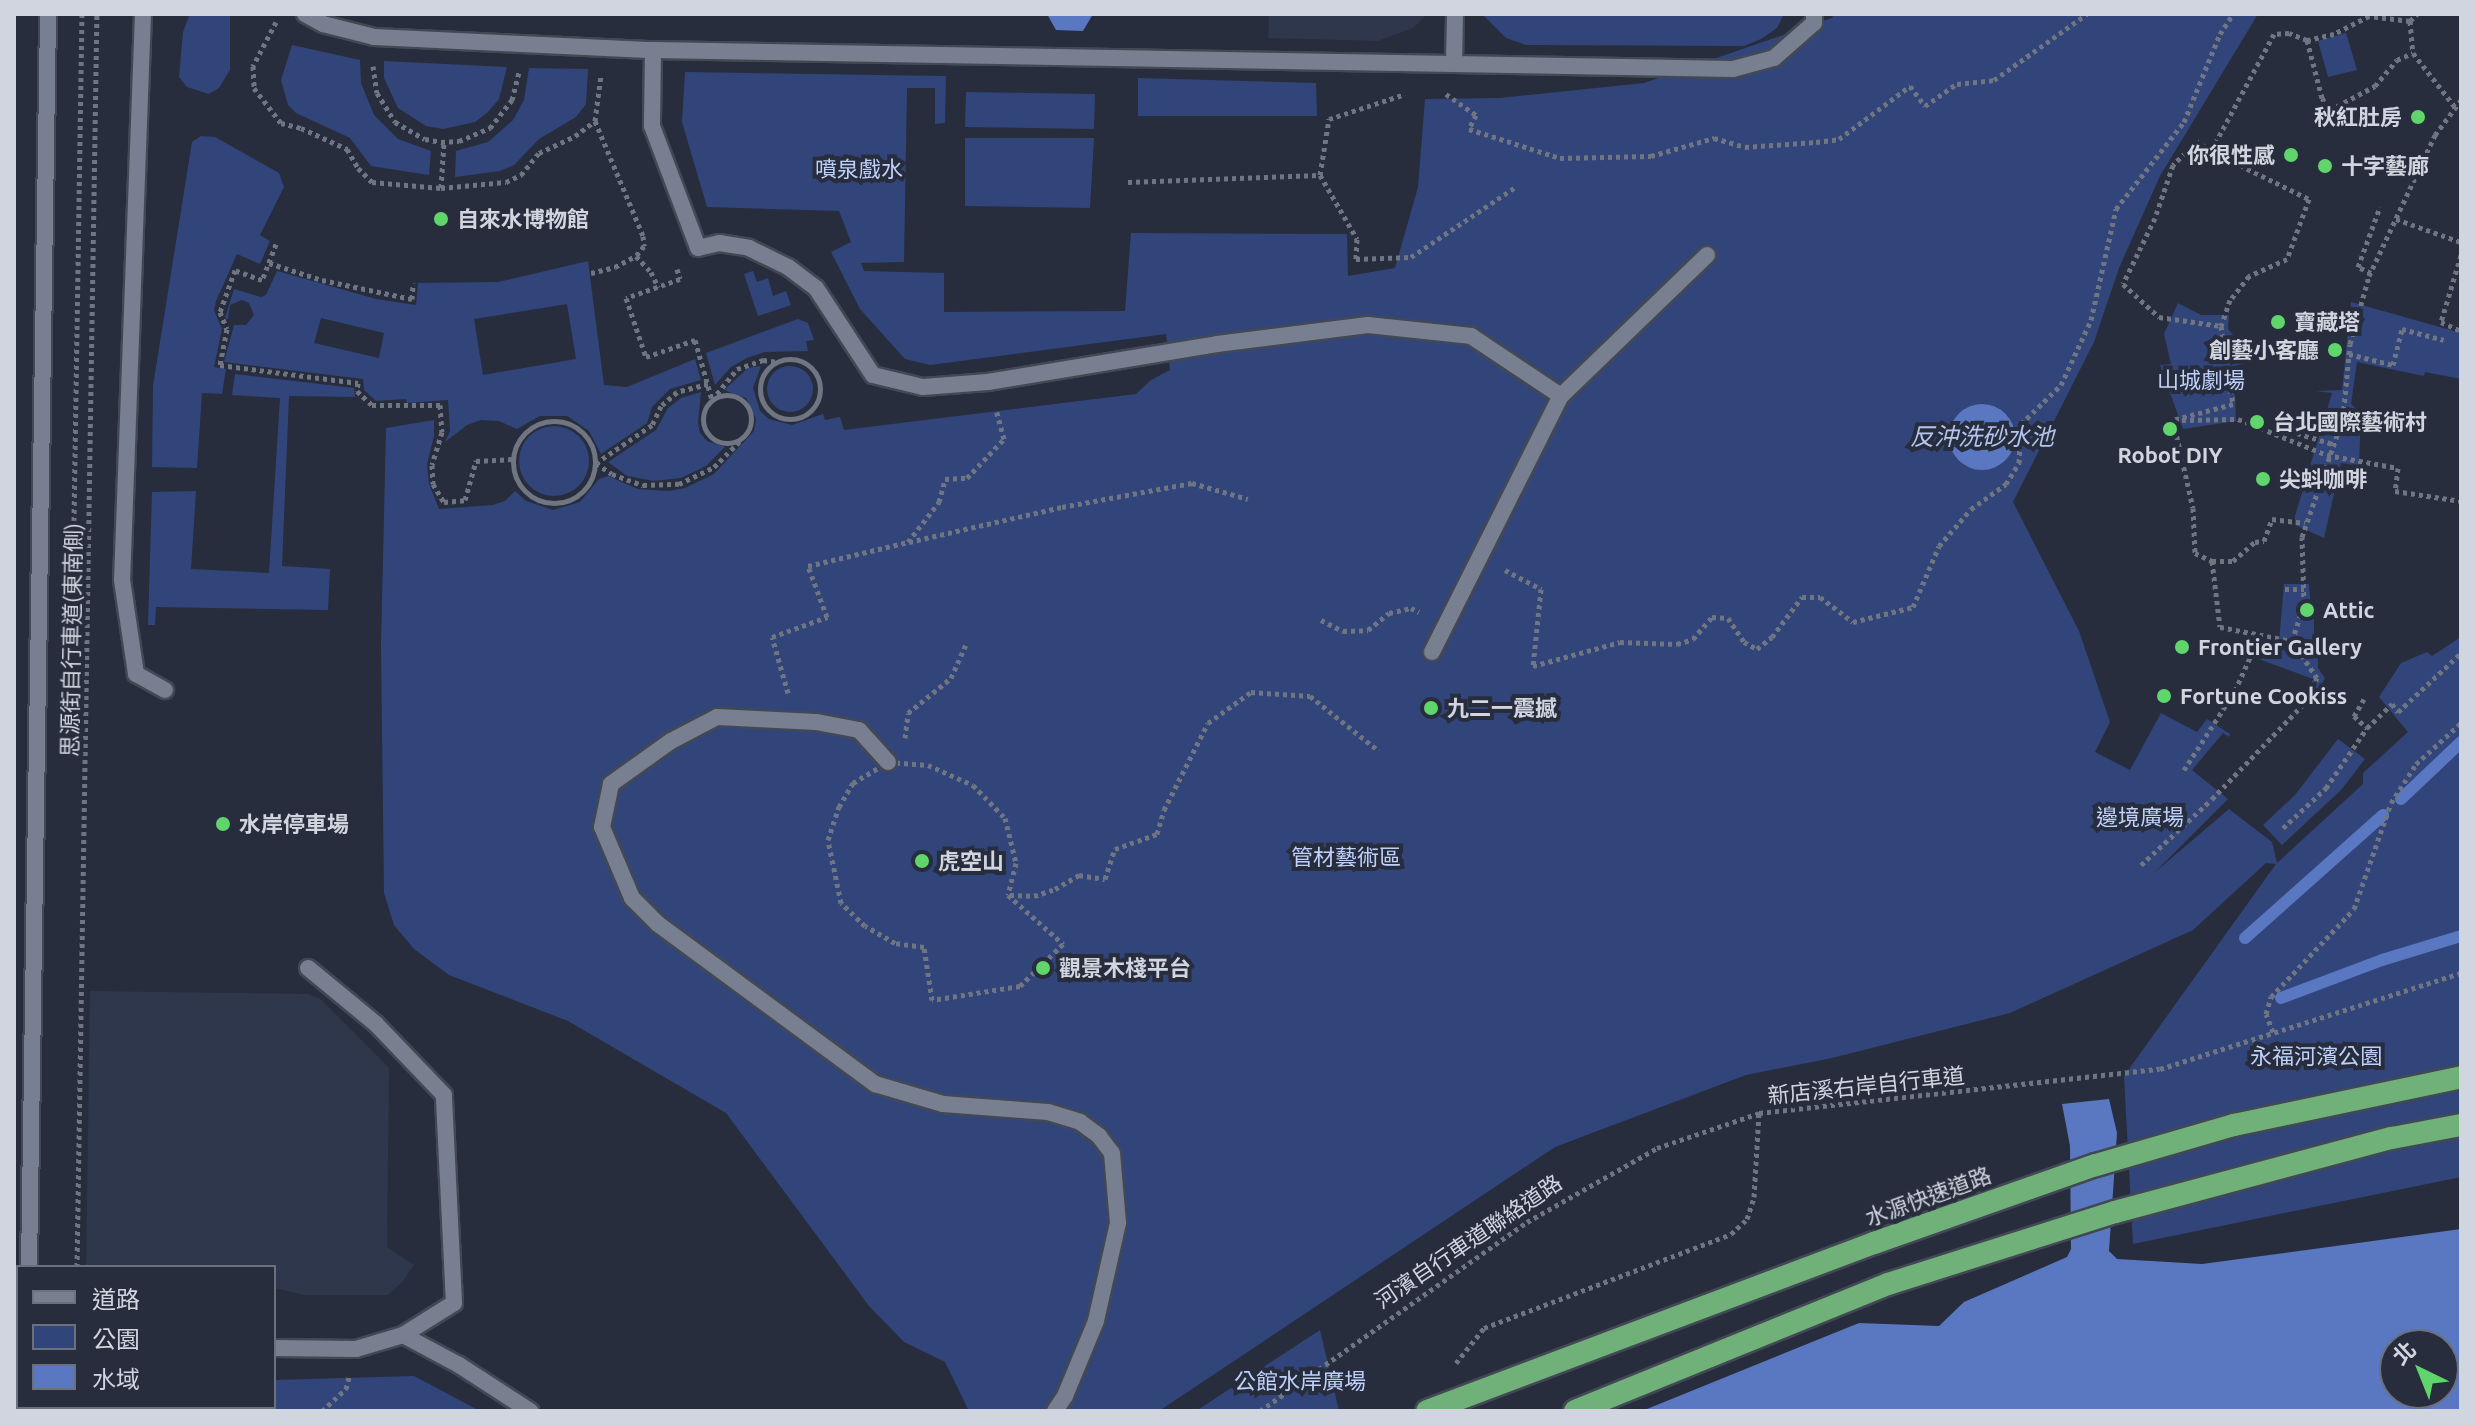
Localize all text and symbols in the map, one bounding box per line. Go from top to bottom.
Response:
place label: 秋紅肚房 [2314,104,2402,130]
marker: 秋紅肚房 [2409,108,2427,126]
place label: 你很性感 [2187,142,2275,168]
marker: 你很性感 [2282,146,2300,164]
place label: 十字藝廊 [2341,153,2429,179]
park label: 噴泉戲水 [815,156,903,182]
marker: 十字藝廊 [2316,157,2334,175]
place label: 自來水博物館 [457,206,589,232]
marker: 自來水博物館 [432,210,450,228]
place label: 寶藏塔 [2294,309,2360,335]
marker: 寶藏塔 [2269,313,2287,331]
place label: 創藝小客廳 [2209,337,2319,363]
marker: 創藝小客廳 [2326,341,2344,359]
park label: 山城劇場 [2157,367,2245,393]
place label: 台北國際藝術村 [2273,409,2427,435]
marker: 台北國際藝術村 [2248,413,2266,431]
marker: Robot DIY [2161,420,2179,438]
water label: 反沖洗砂水池 [1910,423,2054,451]
place label: Robot DIY [2117,442,2223,468]
place label: 尖蚪咖啡 [2279,466,2367,492]
marker: 尖蚪咖啡 [2254,470,2272,488]
street label: 思源街自行車道(東南側) [56,523,86,757]
place label: Attic [2323,597,2374,623]
marker: Attic [2298,601,2316,619]
place label: Frontier Gallery [2198,634,2362,660]
marker: Frontier Gallery [2173,638,2191,656]
place label: Fortune Cookiss [2180,683,2347,709]
marker: Fortune Cookiss [2155,687,2173,705]
place label: 九二一震撼 [1447,695,1557,721]
marker: 九二一震撼 [1422,699,1440,717]
park label: 邊境廣場 [2096,804,2184,830]
place label: 水岸停車場 [239,811,349,837]
marker: 水岸停車場 [214,815,232,833]
park label: 管材藝術區 [1291,844,1401,870]
place label: 虎空山 [938,848,1004,874]
marker: 虎空山 [913,852,931,870]
place label: 觀景木棧平台 [1059,955,1191,981]
marker: 觀景木棧平台 [1034,959,1052,977]
park label: 永福河濱公園 [2250,1043,2382,1069]
street label: 新店溪右岸自行車道 [1766,1062,1966,1108]
street label: 水源快速道路 [1861,1161,1995,1231]
street label: 河濱自行車道聯絡道路 [1369,1169,1567,1313]
legend [16,1265,276,1409]
text: 道路 [92,1286,140,1313]
text: 公園 [92,1326,140,1353]
north arrow [2379,1329,2459,1409]
text: 北 [2387,1336,2420,1369]
text: 水域 [92,1366,140,1393]
park label: 公館水岸廣場 [1234,1368,1366,1394]

